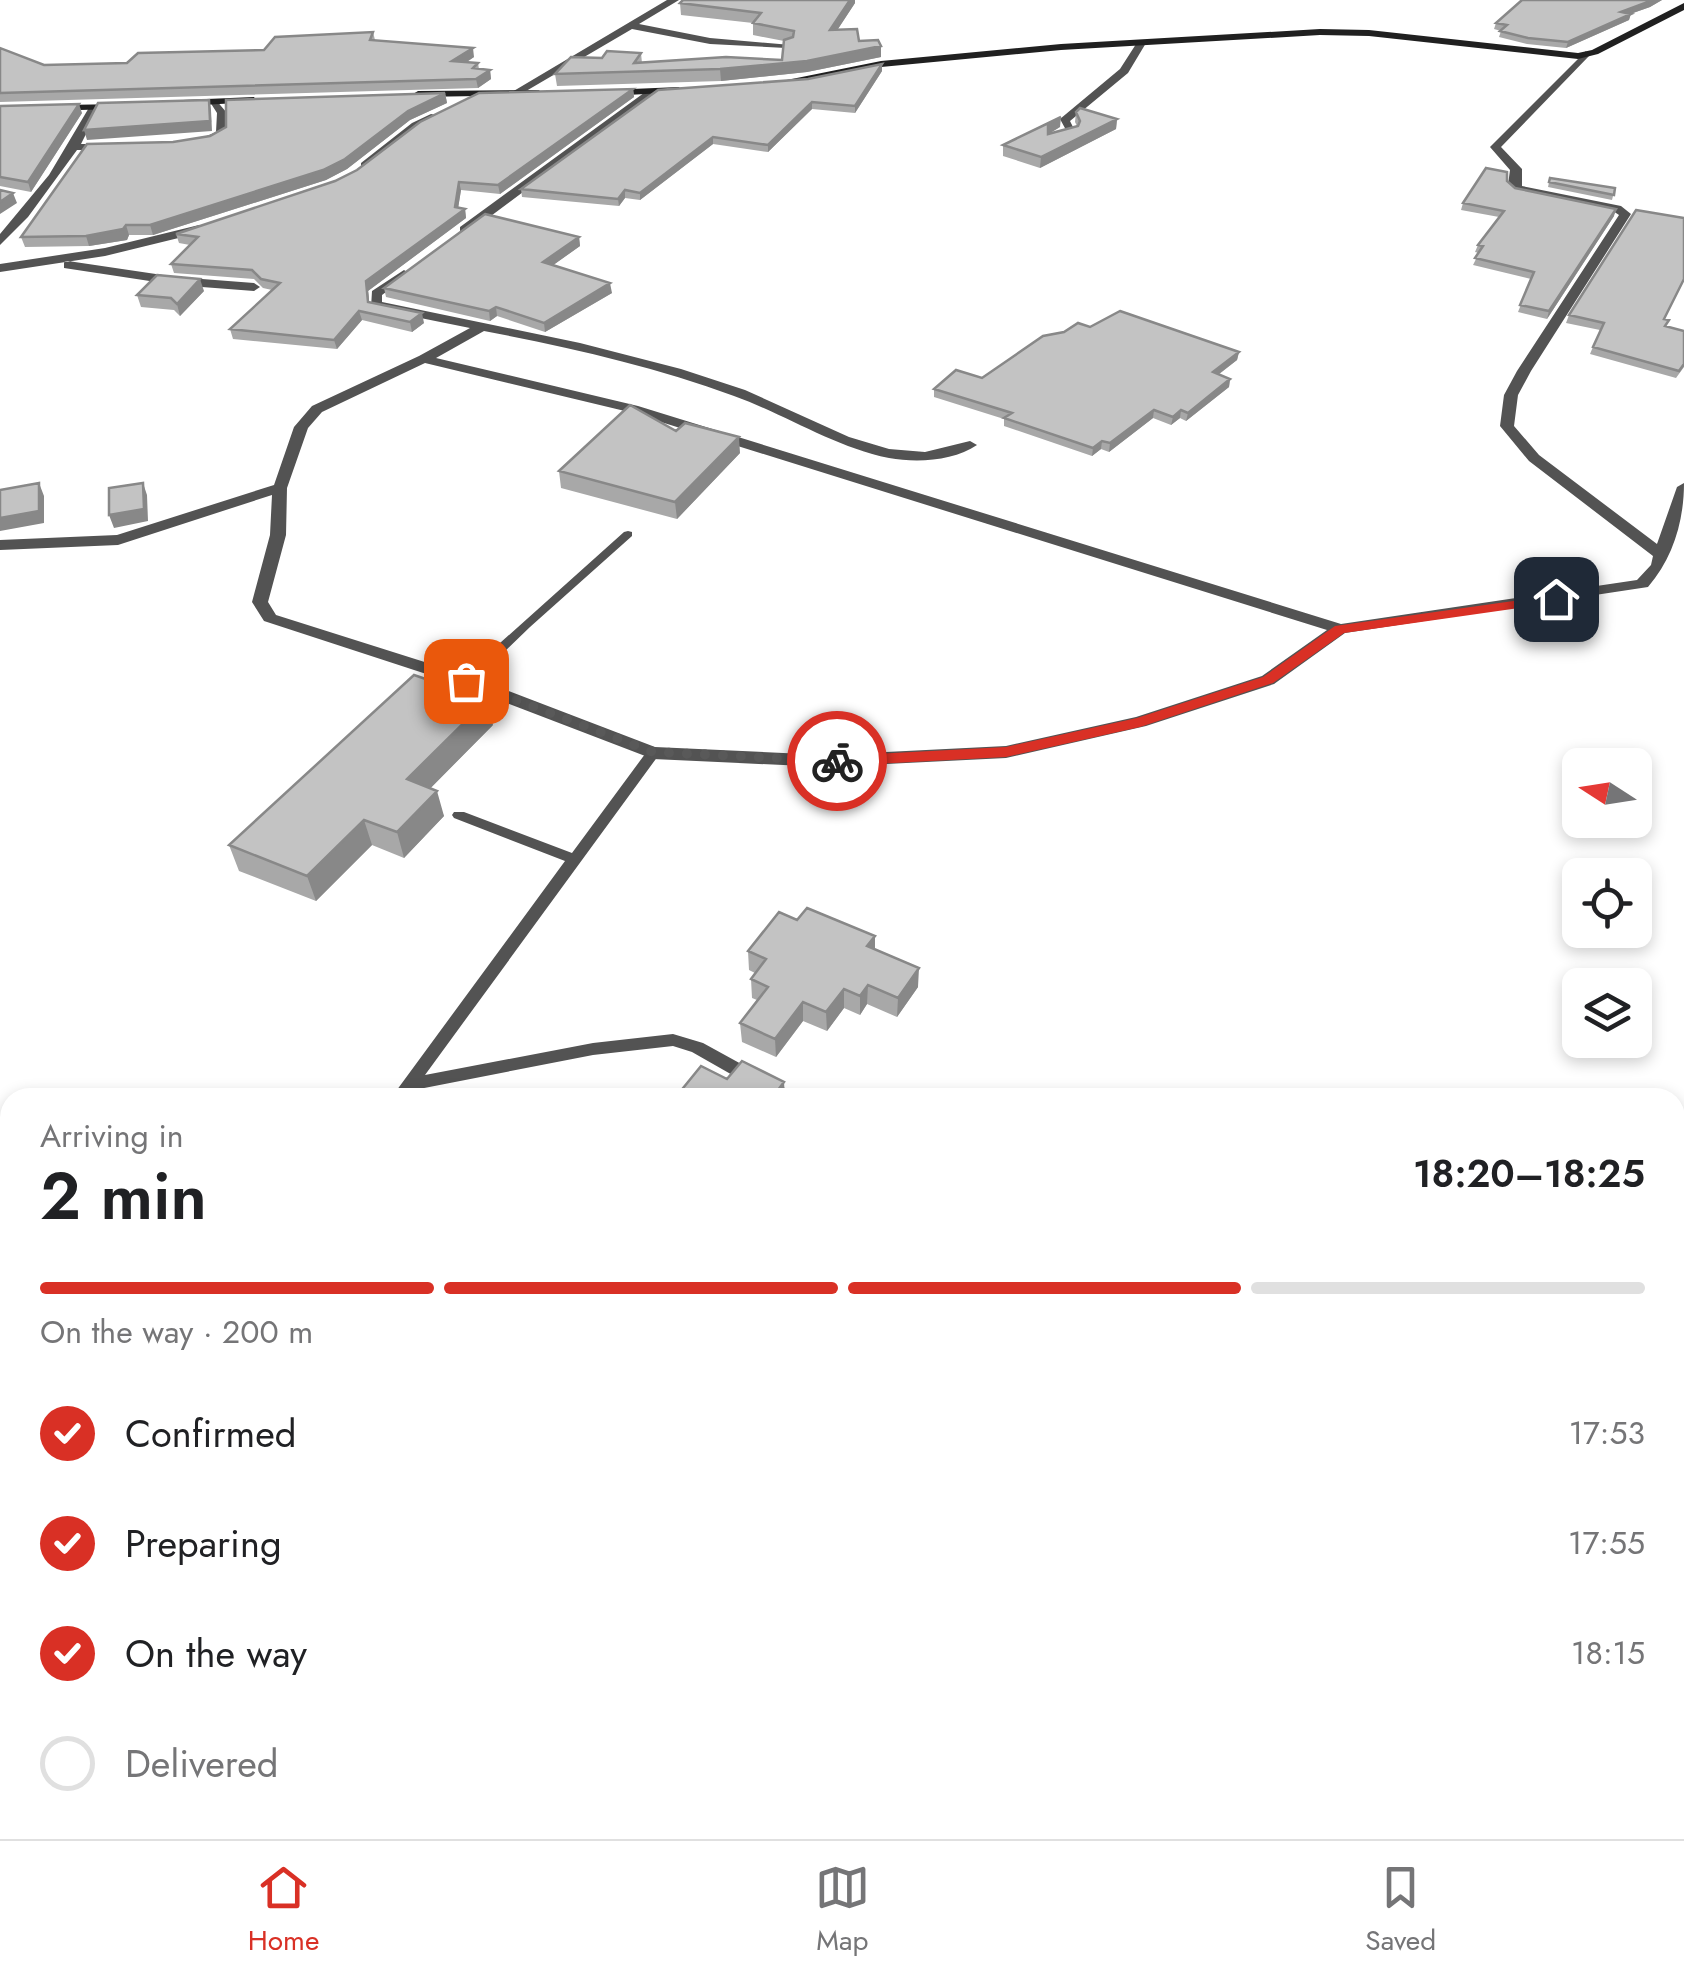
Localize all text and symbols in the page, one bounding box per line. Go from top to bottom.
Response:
pin [1514,557,1599,642]
icon: home [1529,572,1584,627]
pin [424,639,509,724]
icon: bag [439,654,494,709]
courier [787,711,887,811]
icon: bike [810,734,865,789]
north arrow [1562,748,1652,838]
map controls [1562,748,1652,1058]
button: locate [1562,858,1652,948]
button: layers [1562,968,1652,1058]
text: Arriving in [40,1113,184,1159]
text: 18:20–18:25 [1413,1146,1645,1201]
text: 2 min [40,1149,207,1243]
text: On the way · 200 m [40,1309,313,1355]
icon: check [40,1406,95,1461]
text: Confirmed [125,1406,296,1461]
text: 17:53 [1569,1410,1645,1456]
icon: check [40,1516,95,1571]
text: Preparing [125,1516,282,1571]
text: 17:55 [1568,1520,1645,1566]
icon: check [40,1626,95,1681]
text: On the way [125,1626,307,1681]
text: 18:15 [1571,1630,1645,1676]
text: Delivered [125,1736,278,1791]
tab: Home [248,1860,319,1961]
tab: Map [815,1860,870,1961]
tab: Saved [1365,1860,1436,1961]

